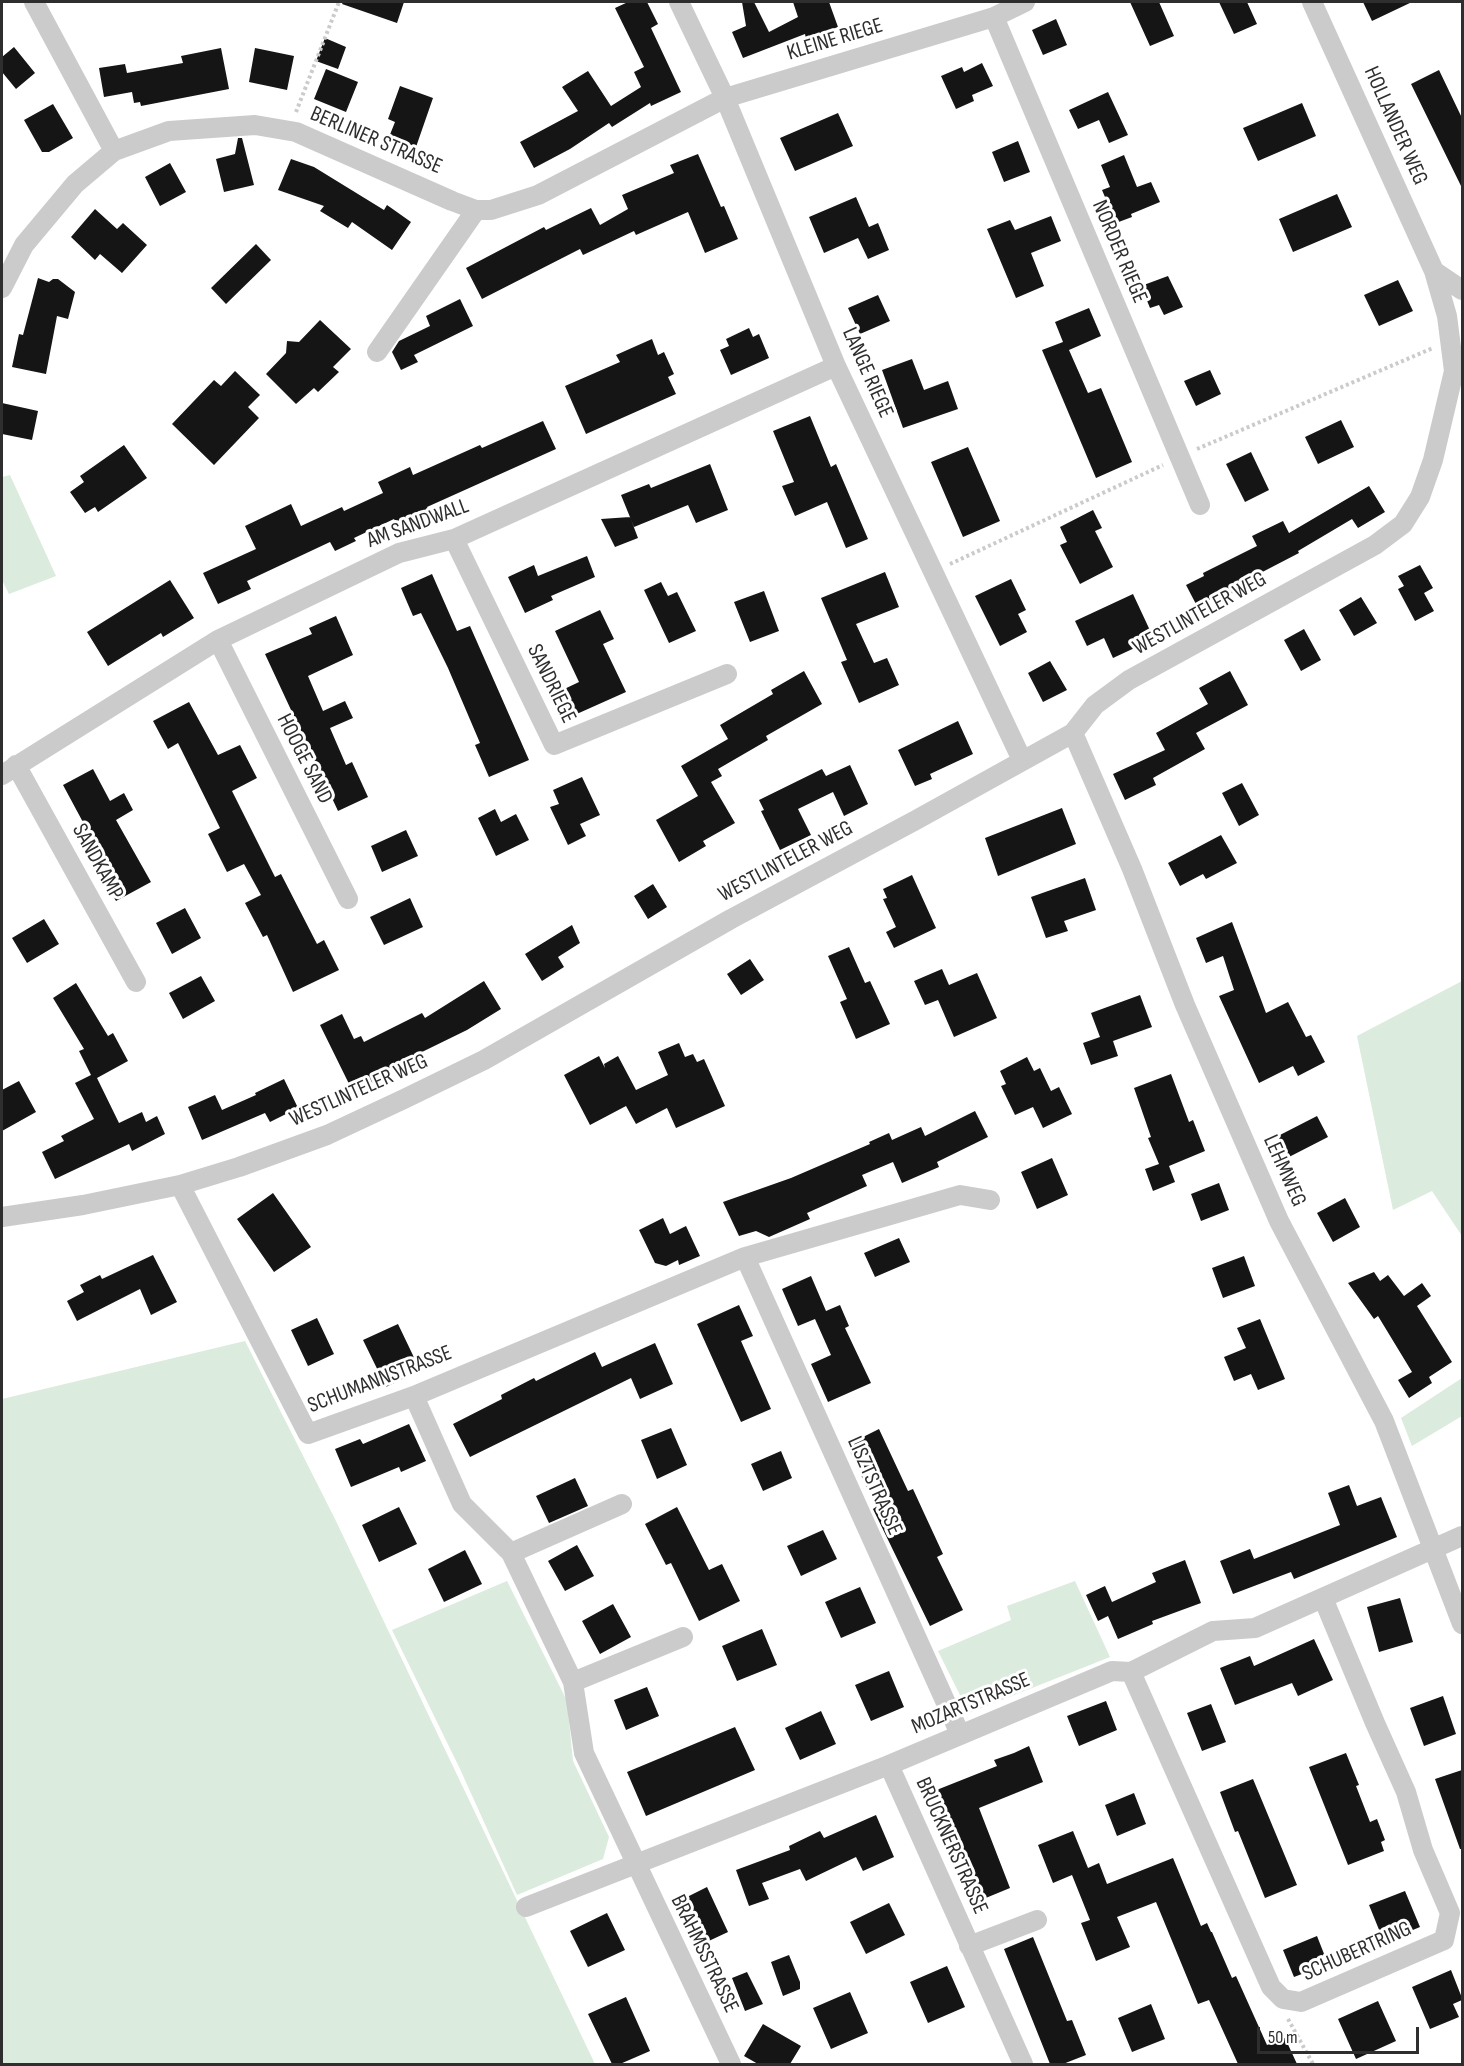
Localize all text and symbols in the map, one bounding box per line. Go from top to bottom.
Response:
street label: KLEINE RIEGE [784,13,886,67]
street label: HOLLANDER WEG [1357,63,1433,189]
street label: BERLINER STRASSE [306,101,446,181]
street label: NORDER RIEGE [1086,197,1152,307]
street label: LANGE RIEGE [835,324,899,422]
street label: AM SANDWALL [364,493,472,555]
street label: WESTLINTELER WEG [1129,566,1271,662]
street label: SANDRIEGE [521,640,581,728]
street label: HOOGE SAND [270,710,338,808]
street label: WESTLINTELER WEG [714,816,858,908]
street label: SANDKAMP [65,819,129,905]
street label: WESTLINTELER WEG [286,1049,432,1133]
street label: LEHMWEG [1257,1131,1311,1211]
street label: SCHUMANNSTRASSE [304,1340,456,1420]
street label: LISZTSTRASSE [841,1433,907,1539]
street label: MOZARTSTRASSE [908,1667,1034,1741]
street label: BRUCKNERSTRASSE [909,1774,993,1918]
street label: BRAHMSSTRASSE [664,1891,744,2017]
street label: SCHUBERTRING [1298,1916,1416,1988]
scale bar [1260,2015,1422,2053]
text: 50 m [1268,2027,1298,2048]

